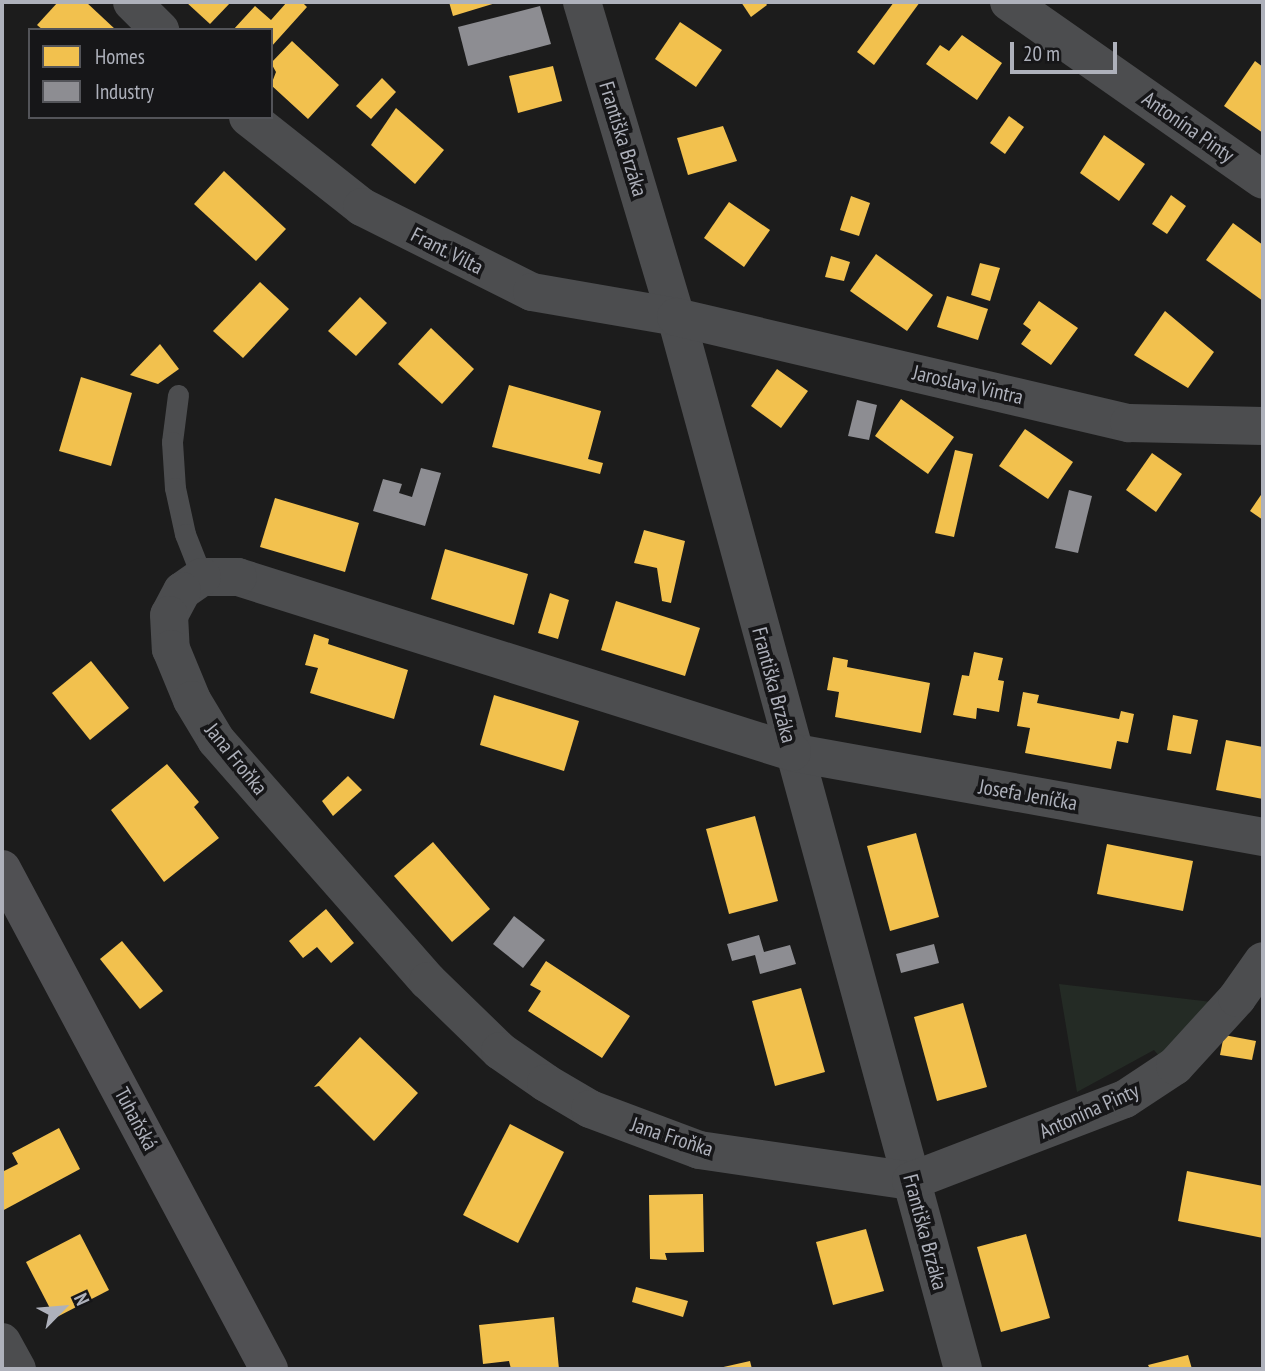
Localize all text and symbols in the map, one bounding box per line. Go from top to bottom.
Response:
legend [28,28,273,119]
scale bar [1013,28,1120,72]
text: 20 m [1023,40,1060,67]
text: Homes [95,43,145,70]
text: Industry [95,78,154,105]
street label: Františka Brzáka [594,79,652,199]
street label: Antonína Pinty [1137,86,1239,168]
street label: Frant. Vilta [406,222,488,280]
street label: Jaroslava Vintra [910,360,1026,410]
street label: Františka Brzáka [746,624,802,746]
street label: Jana Froňka [200,718,272,800]
street label: Josefa Jeníčka [977,774,1079,816]
street label: Antonína Pinty [1035,1078,1143,1144]
street label: Tuhaňská [109,1083,163,1155]
street label: Jana Froňka [628,1112,716,1162]
street label: Františka Brzáka [897,1171,953,1293]
north arrow [28,1273,98,1343]
text: N [69,1289,95,1309]

